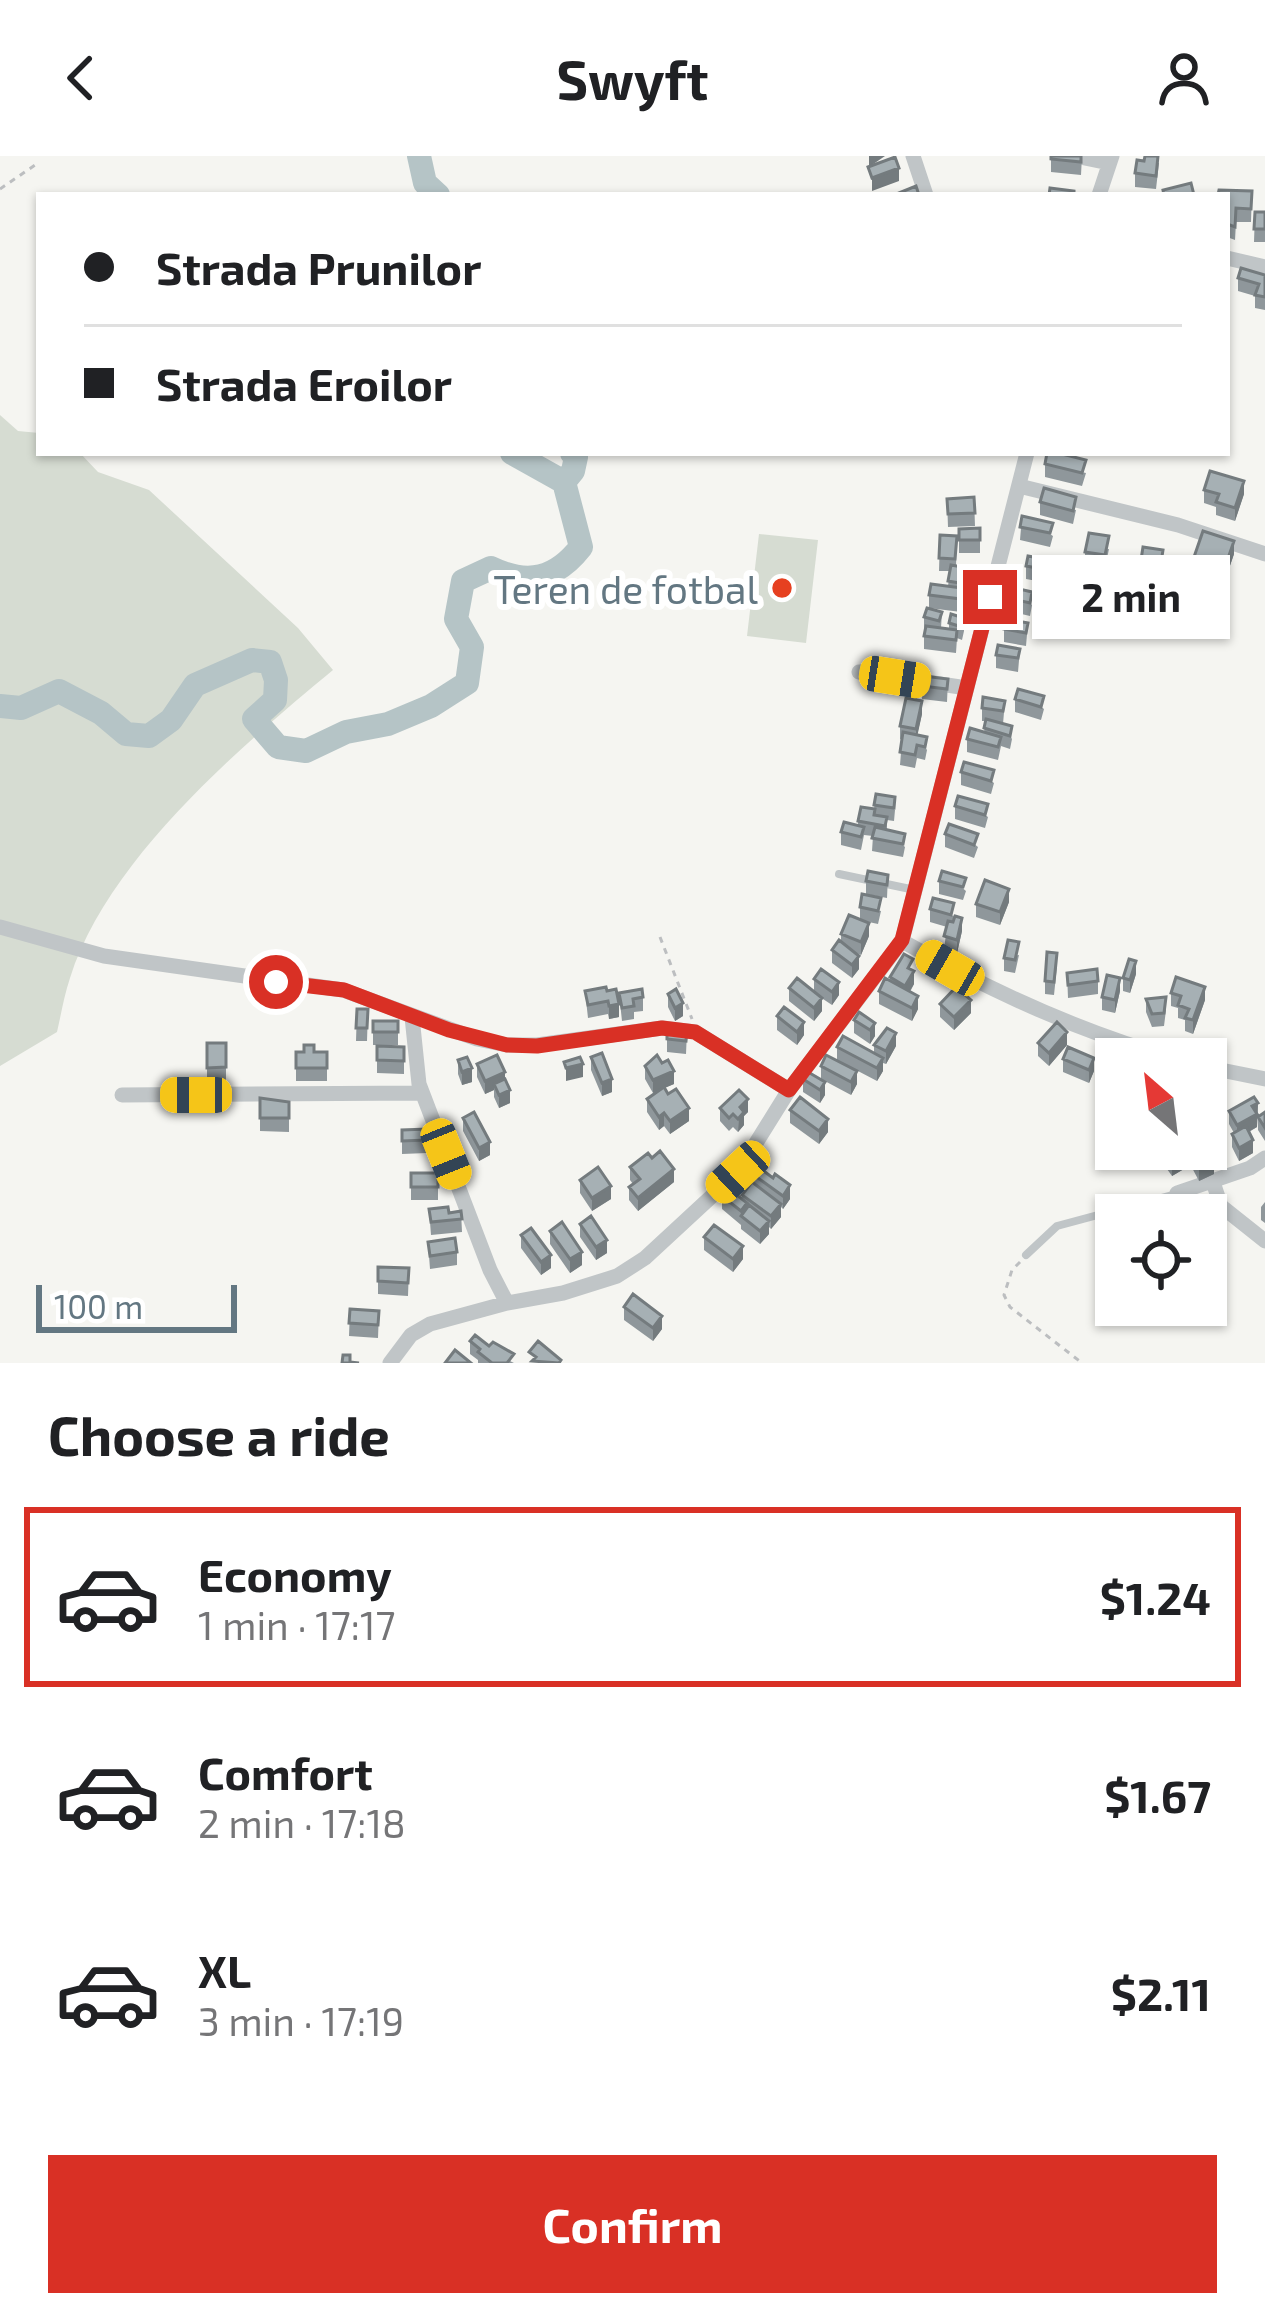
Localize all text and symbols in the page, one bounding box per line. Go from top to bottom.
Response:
icon: back [48,45,114,111]
icon: person [1151,45,1217,111]
text: Swyft [557,46,708,111]
text: Strada Prunilor [156,240,481,294]
text: Strada Eroilor [156,356,452,410]
callout: 2 min [1032,555,1230,639]
place label: Teren de fotbal [493,565,758,612]
route end [963,570,1017,624]
text: 2 min [1081,573,1181,620]
marker: Teren de fotbal [769,575,795,601]
car [857,654,933,700]
car [910,934,990,1002]
route start [249,955,303,1009]
north arrow [1095,1038,1227,1170]
map controls [1095,1038,1227,1326]
car [160,1077,232,1113]
car [416,1114,476,1194]
car [699,1134,777,1210]
button: locate [1095,1194,1227,1326]
scale bar [36,1279,237,1332]
text: 100 m [54,1286,143,1326]
text: Choose a ride [48,1402,390,1467]
icon: car [54,1543,162,1651]
text: Economy [198,1547,392,1601]
text: $1.24 [1100,1570,1211,1624]
text: 1 min · 17:17 [198,1601,396,1648]
icon: car [54,1741,162,1849]
text: Comfort [198,1745,373,1799]
text: $1.67 [1104,1768,1211,1822]
text: 2 min · 17:18 [198,1799,406,1846]
icon: car [54,1939,162,2047]
text: XL [198,1943,251,1997]
text: $2.11 [1111,1966,1211,2020]
text: 3 min · 17:19 [198,1997,404,2044]
button: Confirm [48,2155,1217,2293]

